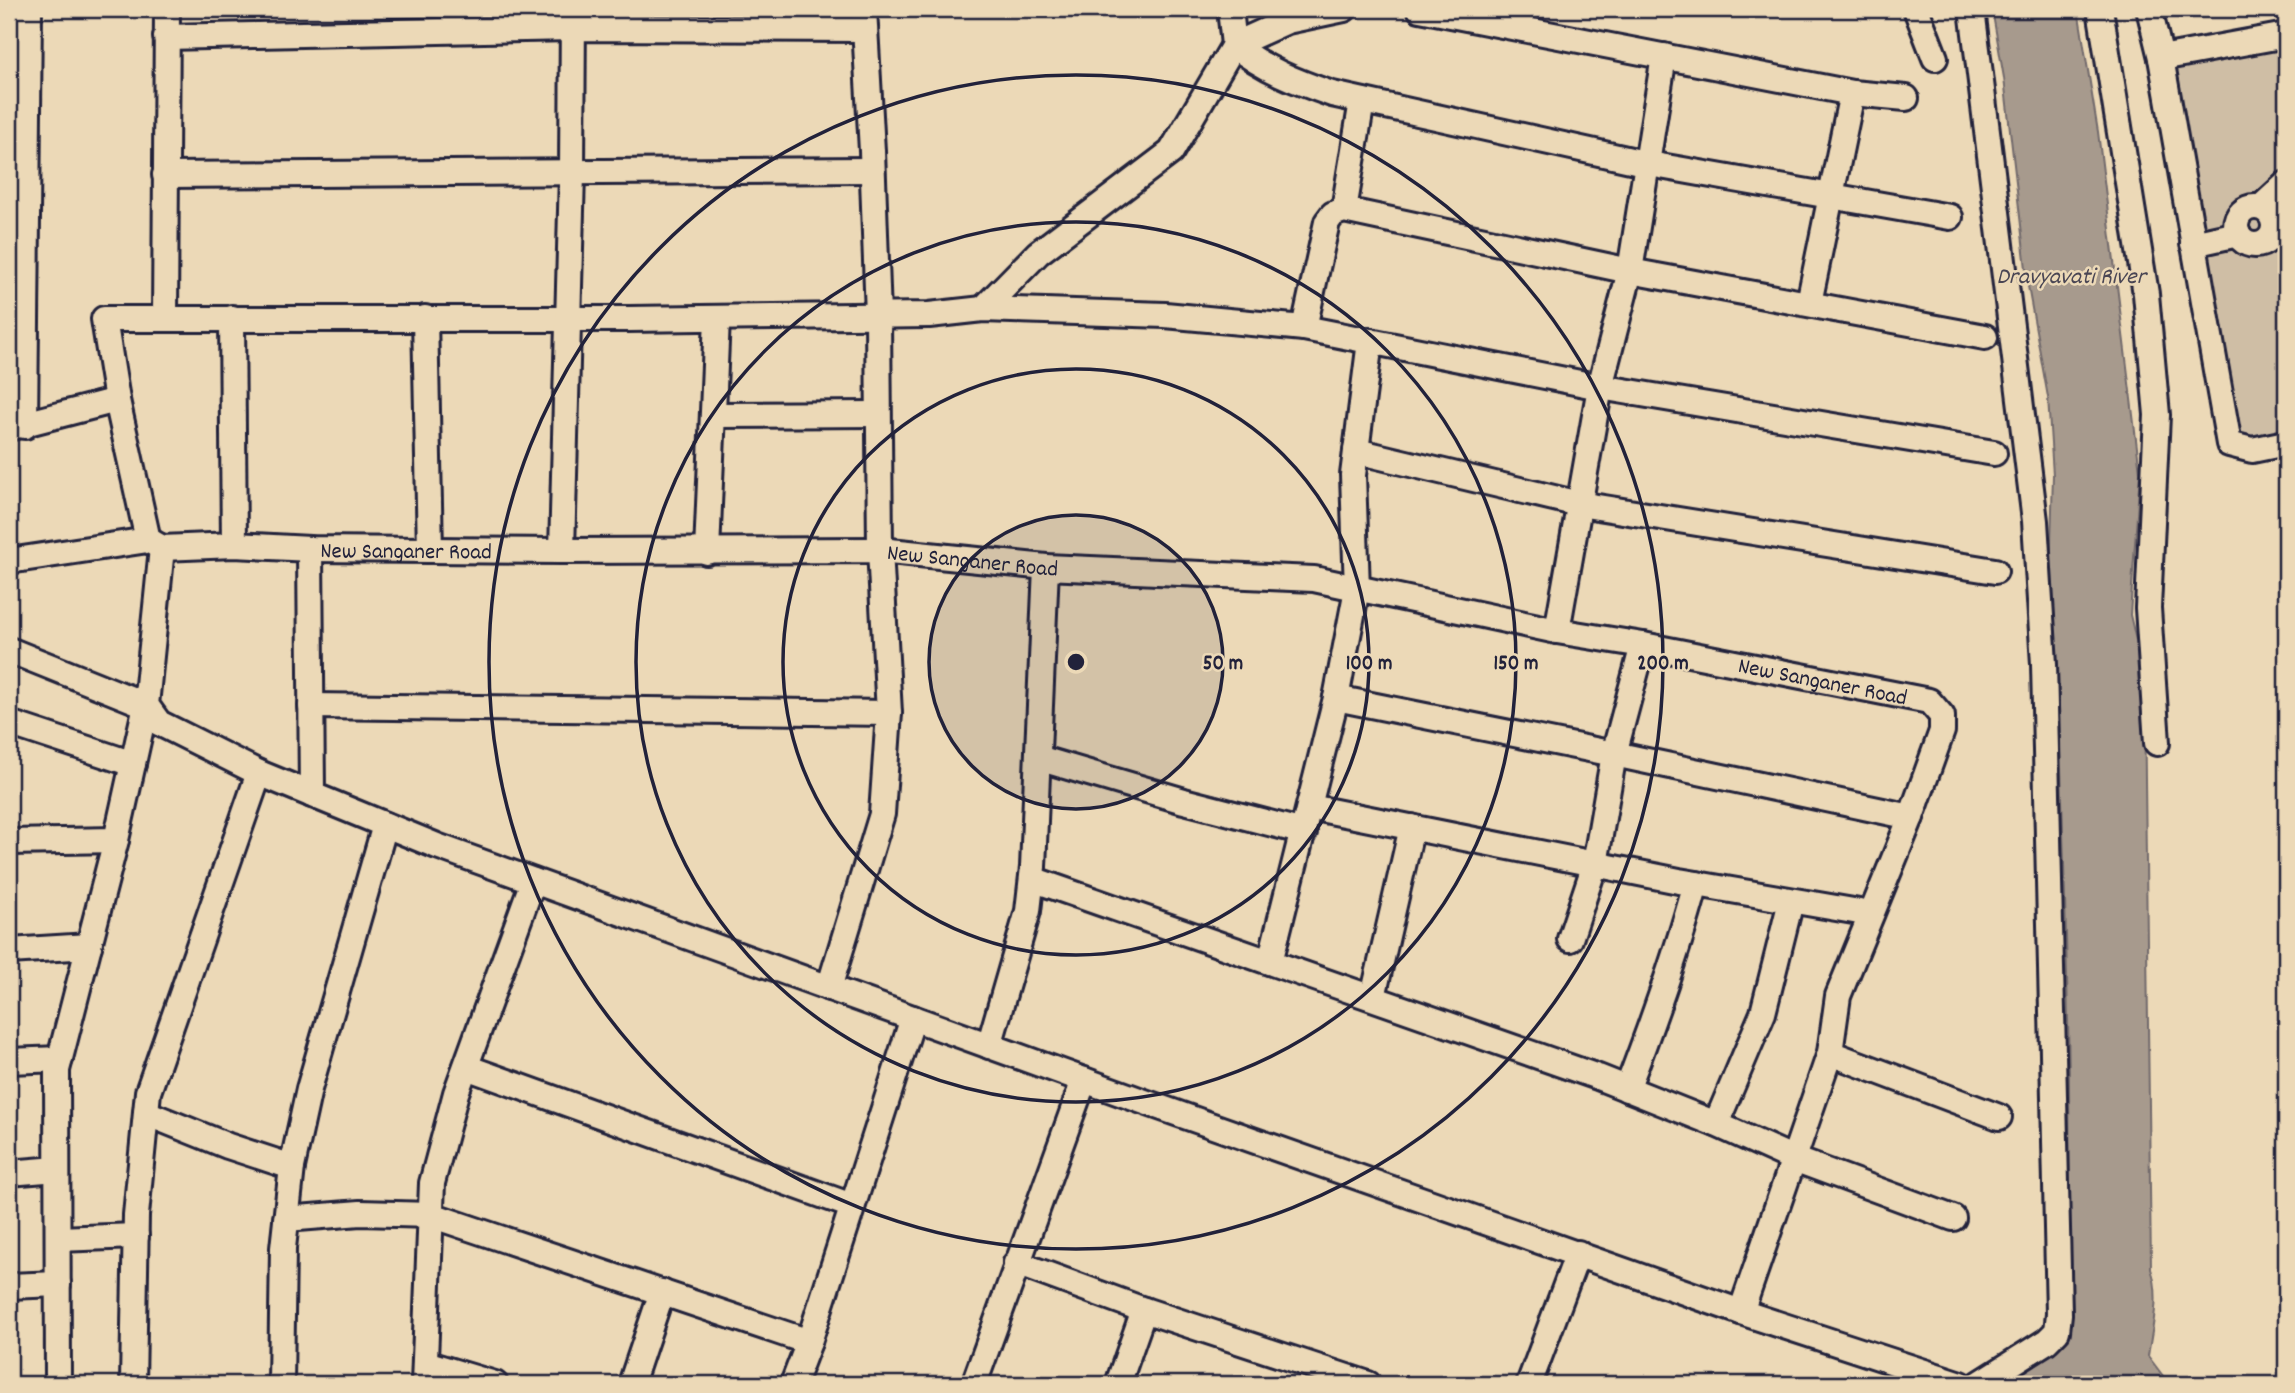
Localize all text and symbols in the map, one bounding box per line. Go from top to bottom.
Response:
water label: Dravyavati River [1996,261,2149,295]
street label: New Sanganer Road [320,536,492,570]
street label: New Sanganer Road [885,538,1059,588]
centre of rings [1064,650,1088,674]
text: 50 m [1203,650,1243,680]
text: 100 m [1346,650,1392,680]
text: 150 m [1493,650,1539,680]
text: 200 m [1637,650,1689,680]
street label: New Sanganer Road [1735,651,1910,716]

